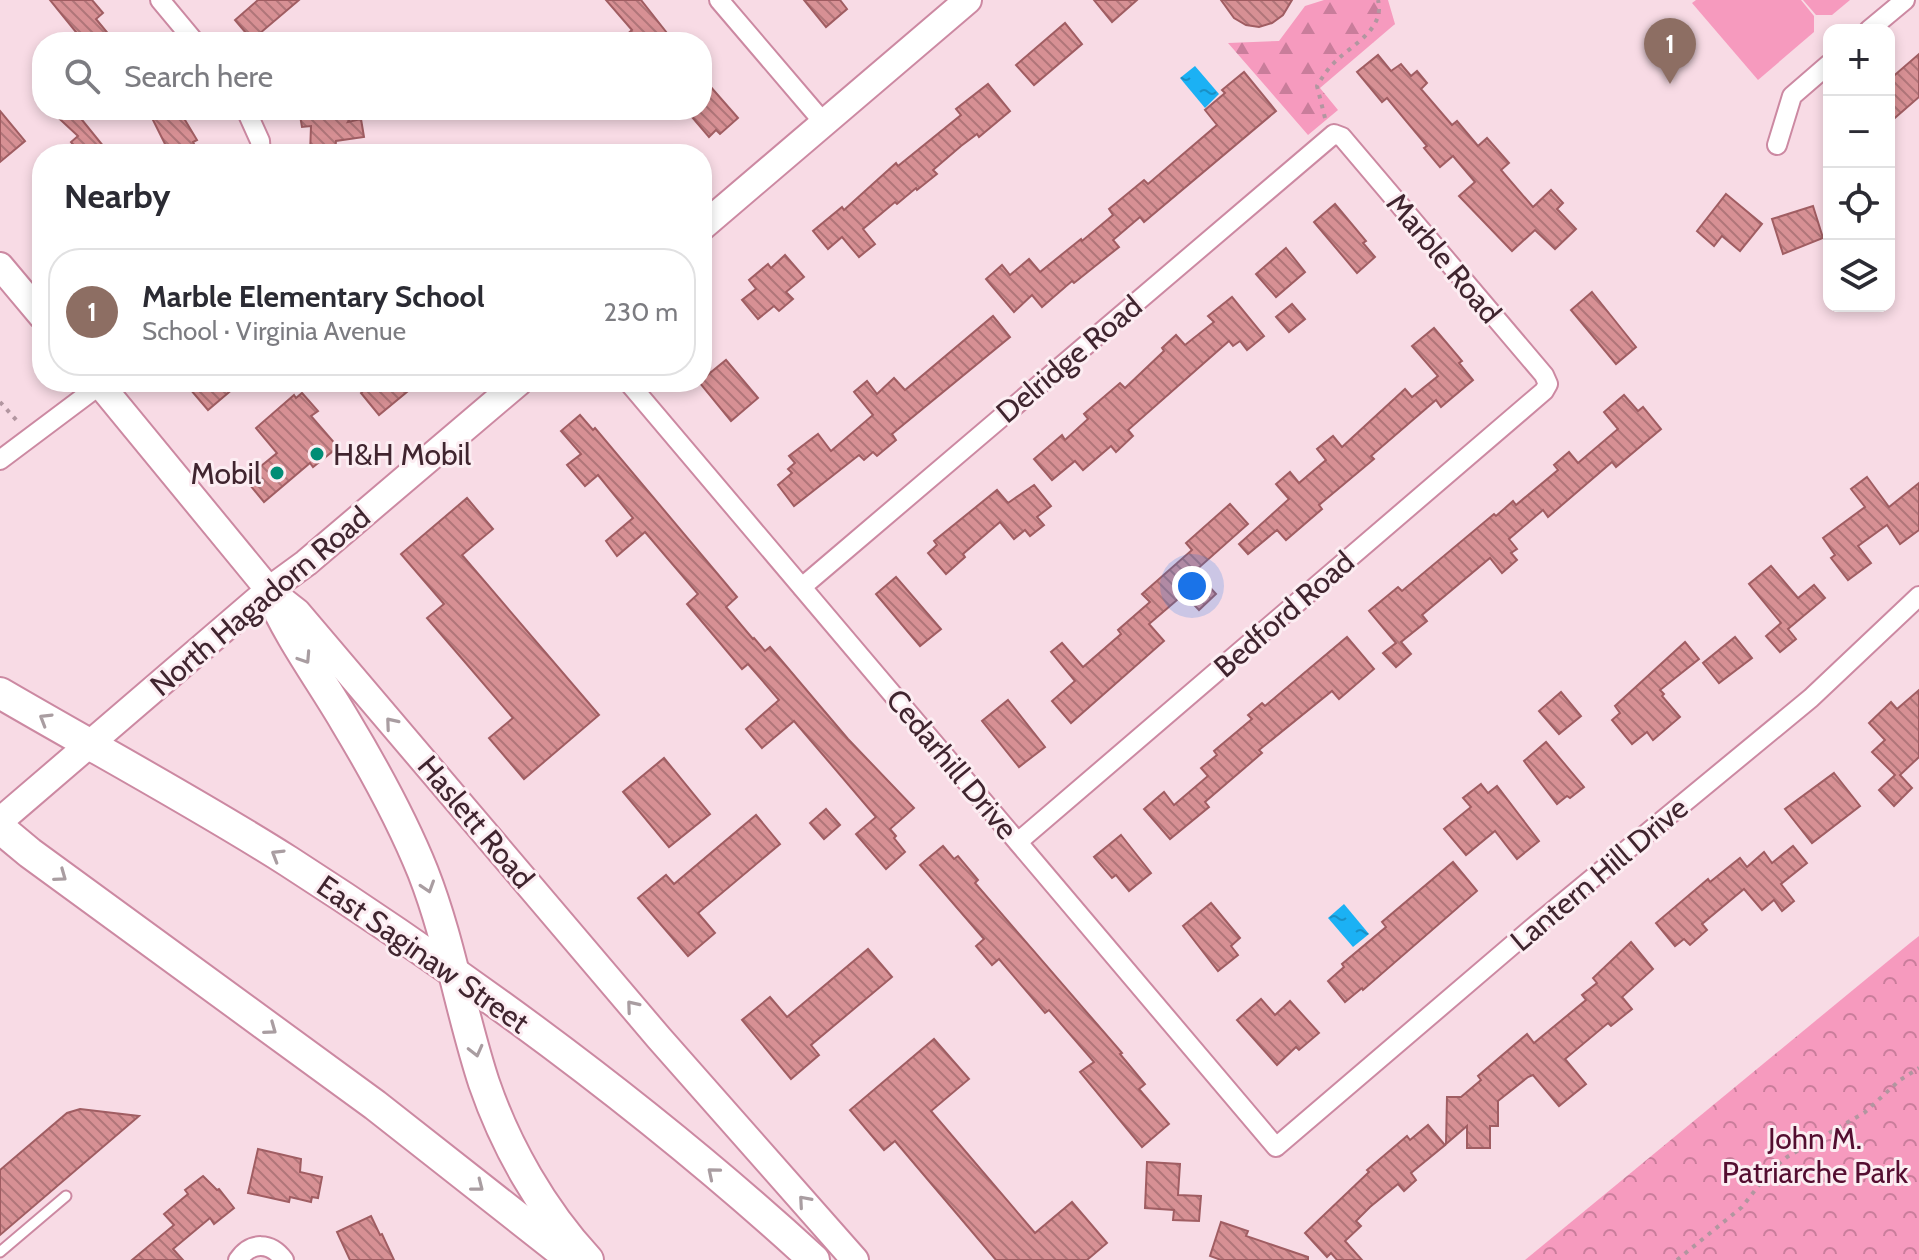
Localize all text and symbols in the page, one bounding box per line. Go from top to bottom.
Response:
pin: 1 [1644,18,1696,84]
map controls [1823,24,1895,312]
button: + [1823,24,1895,96]
search box [32,32,712,120]
icon: search [60,54,104,98]
text: Search here [124,58,273,95]
button: − [1823,96,1895,168]
button: locate [1823,168,1895,240]
text: Nearby [64,175,171,217]
street label: Marble Road [1379,185,1509,331]
button: layers [1823,240,1895,312]
text: Marble Elementary School [142,278,485,315]
street label: Delridge Road [989,287,1149,431]
text: 1 [87,296,97,328]
text: 230 m [604,296,678,328]
text: School · Virginia Avenue [142,315,406,347]
place label: H&H Mobil [333,436,471,473]
marker: H&H Mobil [308,445,326,463]
place label: Mobil [190,455,261,492]
marker: Mobil [268,464,286,482]
street label: North Hagadorn Road [143,498,377,704]
street label: Bedford Road [1206,543,1362,685]
your location [1172,566,1212,606]
one-way arrow [295,650,310,664]
street label: Cedarhill Drive [878,681,1026,847]
one-way arrow [39,714,53,729]
one-way arrow [386,717,401,732]
street label: Haslett Road [410,748,542,896]
street label: Lantern Hill Drive [1503,789,1695,959]
one-way arrow [271,849,286,865]
one-way arrow [53,866,67,880]
street label: East Saginaw Street [310,867,536,1041]
one-way arrow [418,879,434,893]
one-way arrow [627,1001,642,1016]
one-way arrow [263,1019,277,1034]
one-way arrow [466,1043,483,1057]
park label: John M. Patriarche Park [1722,1120,1909,1191]
one-way arrow [707,1168,722,1183]
one-way arrow [469,1177,484,1191]
one-way arrow [799,1196,814,1210]

